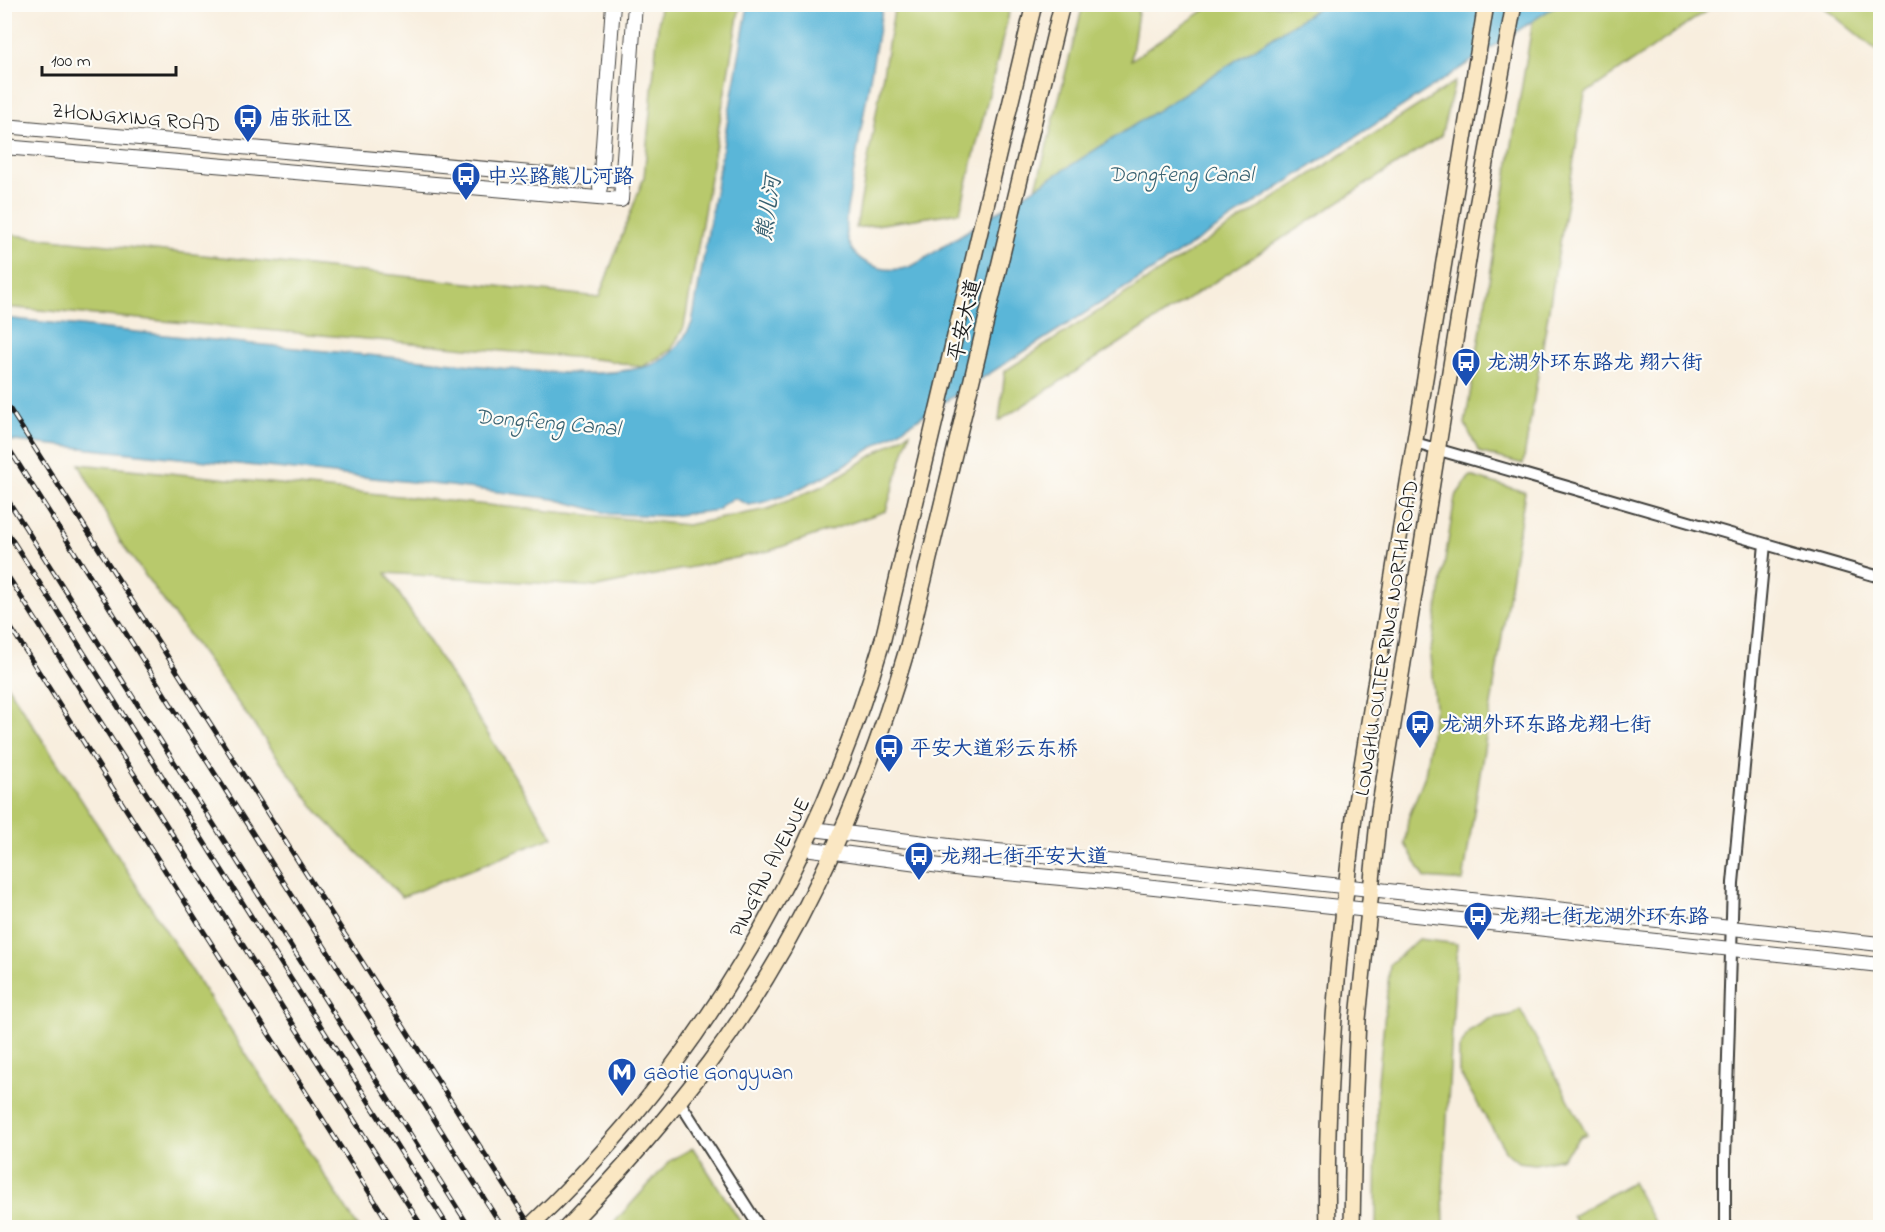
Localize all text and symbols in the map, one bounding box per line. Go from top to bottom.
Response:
scale bar [42,39,176,77]
text: 100 m [51,49,91,75]
street label: ZHONGXING ROAD [50,97,221,141]
bus stop icon: 庙张社区 [232,102,264,144]
place label: 庙张社区 [269,105,353,135]
bus stop icon: 中兴路熊儿河路 [450,160,482,202]
water label: Dongfeng Canal [1108,160,1256,192]
place label: 中兴路熊儿河路 [487,163,634,193]
water label: 熊儿河 [749,170,791,244]
street label: 平安大道 [942,276,990,365]
bus stop icon: 龙湖外环东路龙 翔六街 [1450,346,1482,388]
place label: 龙湖外环东路龙 翔六街 [1487,349,1702,379]
water label: Dongfeng Canal [474,402,624,446]
street label: LONGHU OUTER RING NORTH ROAD [1348,478,1428,798]
bus stop icon: 龙湖外环东路龙翔七街 [1404,708,1436,750]
place label: 龙湖外环东路龙翔七街 [1441,711,1651,741]
bus stop icon: 平安大道彩云东桥 [873,732,905,774]
place label: 平安大道彩云东桥 [910,735,1078,765]
street label: PING‘AN AVENUE [723,793,819,943]
bus stop icon: 龙翔七街平安大道 [903,840,935,882]
place label: 龙翔七街平安大道 [940,843,1108,873]
bus stop icon: 龙翔七街龙湖外环东路 [1462,900,1494,942]
place label: 龙翔七街龙湖外环东路 [1499,903,1709,933]
metro station icon: Gaotie Gongyuan [606,1056,638,1098]
place label: Gaotie Gongyuan [643,1059,793,1091]

